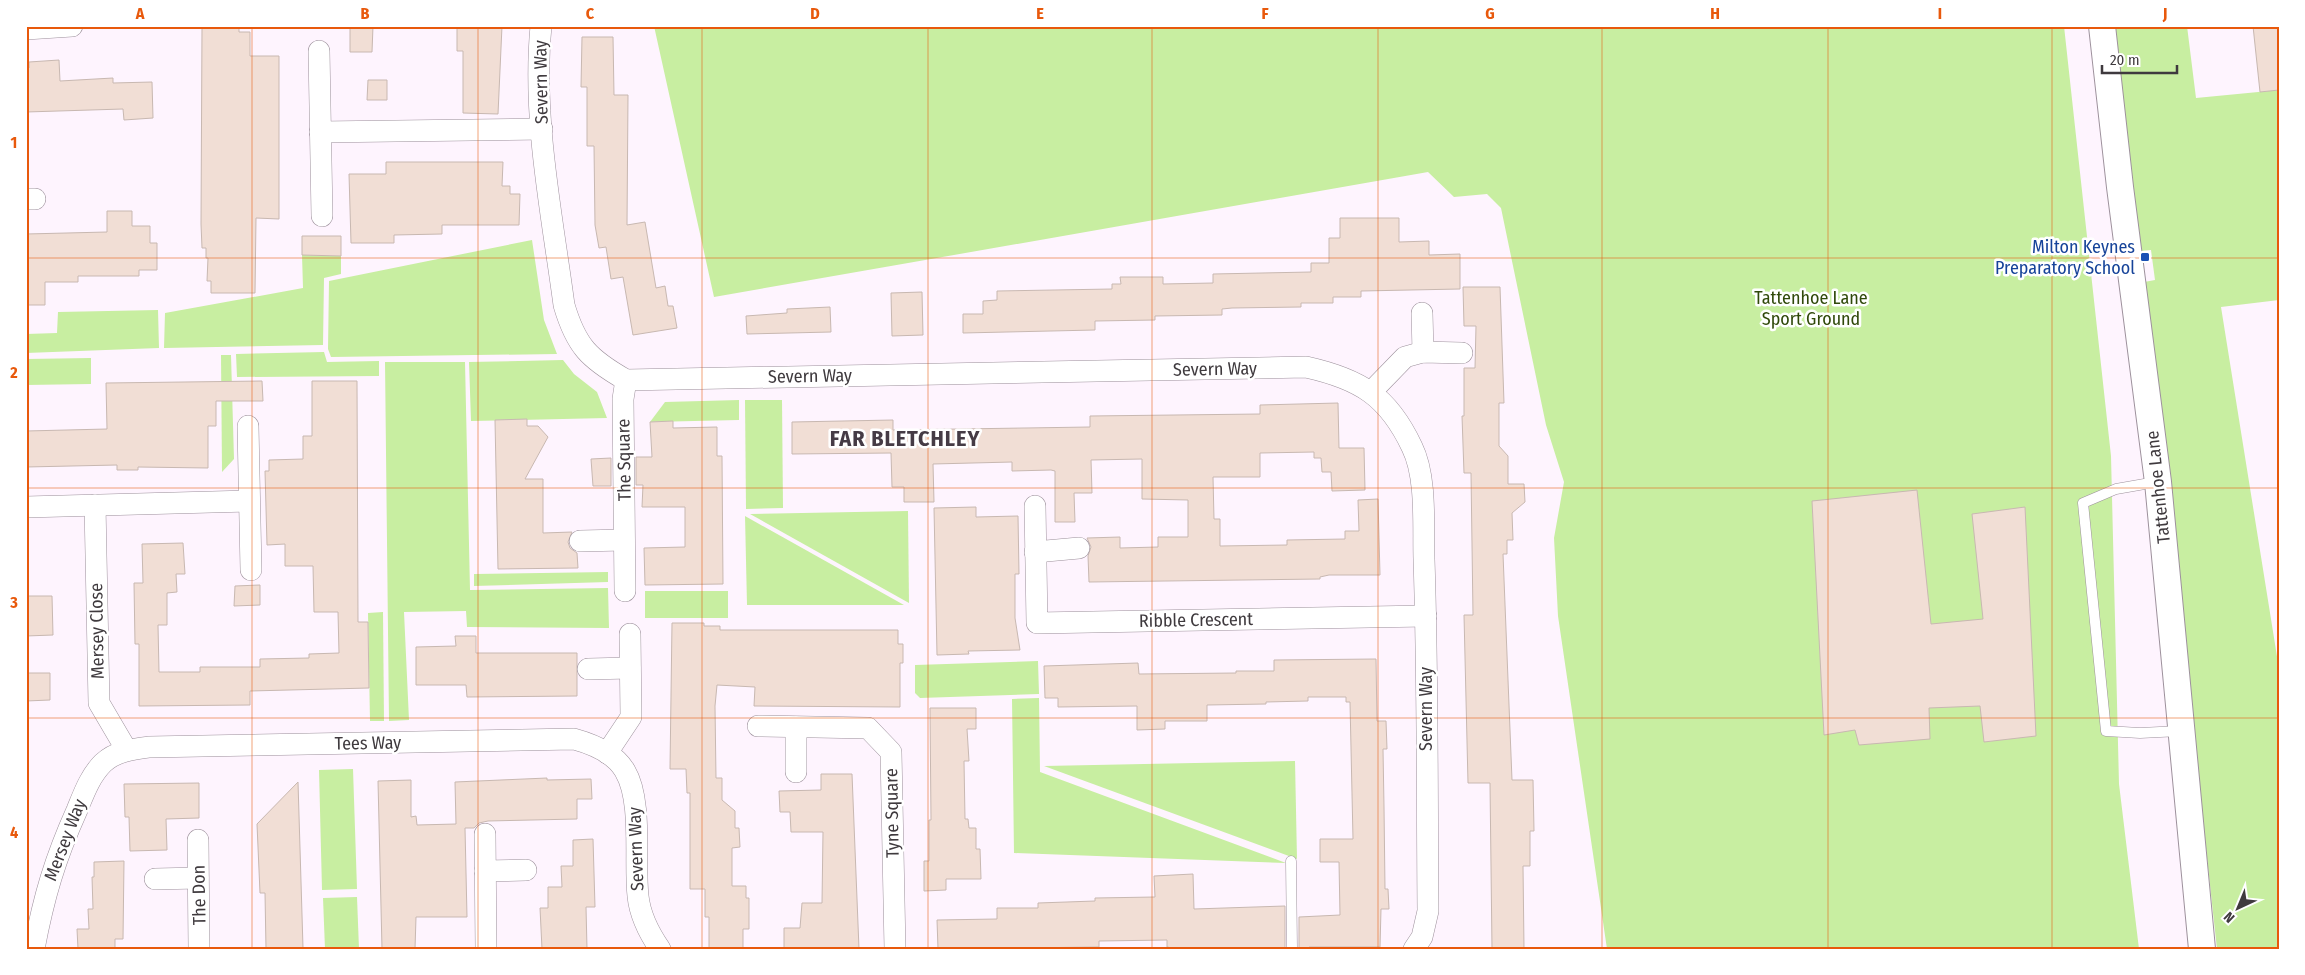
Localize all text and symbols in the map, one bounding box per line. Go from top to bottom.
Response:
text: A [135,4,145,23]
text: B [361,4,370,23]
text: C [586,4,595,23]
text: D [810,4,820,23]
text: E [1036,4,1044,23]
text: F [1261,4,1269,23]
text: G [1485,4,1495,23]
text: H [1710,4,1720,23]
text: I [1938,4,1942,23]
text: J [2162,4,2167,23]
street label: Severn Way [529,40,553,124]
scale bar [2102,42,2178,74]
text: 20 m [2110,51,2140,69]
text: 1 [11,133,17,152]
place label: Milton Keynes Preparatory School [1995,236,2135,279]
marker: Milton Keynes Preparatory School [2139,251,2151,263]
park label: Tattenhoe Lane Sport Ground [1754,287,1868,330]
street label: Severn Way [1173,357,1257,381]
text: 2 [9,363,18,382]
street label: Severn Way [768,364,852,388]
street label: The Square [612,418,636,501]
district label: FAR BLETCHLEY [830,425,980,452]
street label: Tattenhoe Lane [2141,429,2175,544]
street label: Mersey Close [85,583,109,679]
text: 3 [9,593,18,612]
street label: Ribble Crescent [1139,608,1253,632]
street label: Severn Way [1415,667,1437,751]
street label: Tees Way [335,731,401,755]
street label: Tyne Square [880,768,904,858]
street label: Mersey Way [39,796,91,884]
street label: Severn Way [624,807,648,891]
text: 4 [10,823,18,842]
street label: The Don [187,865,211,925]
north arrow [2212,882,2262,932]
text: N [2220,908,2238,926]

